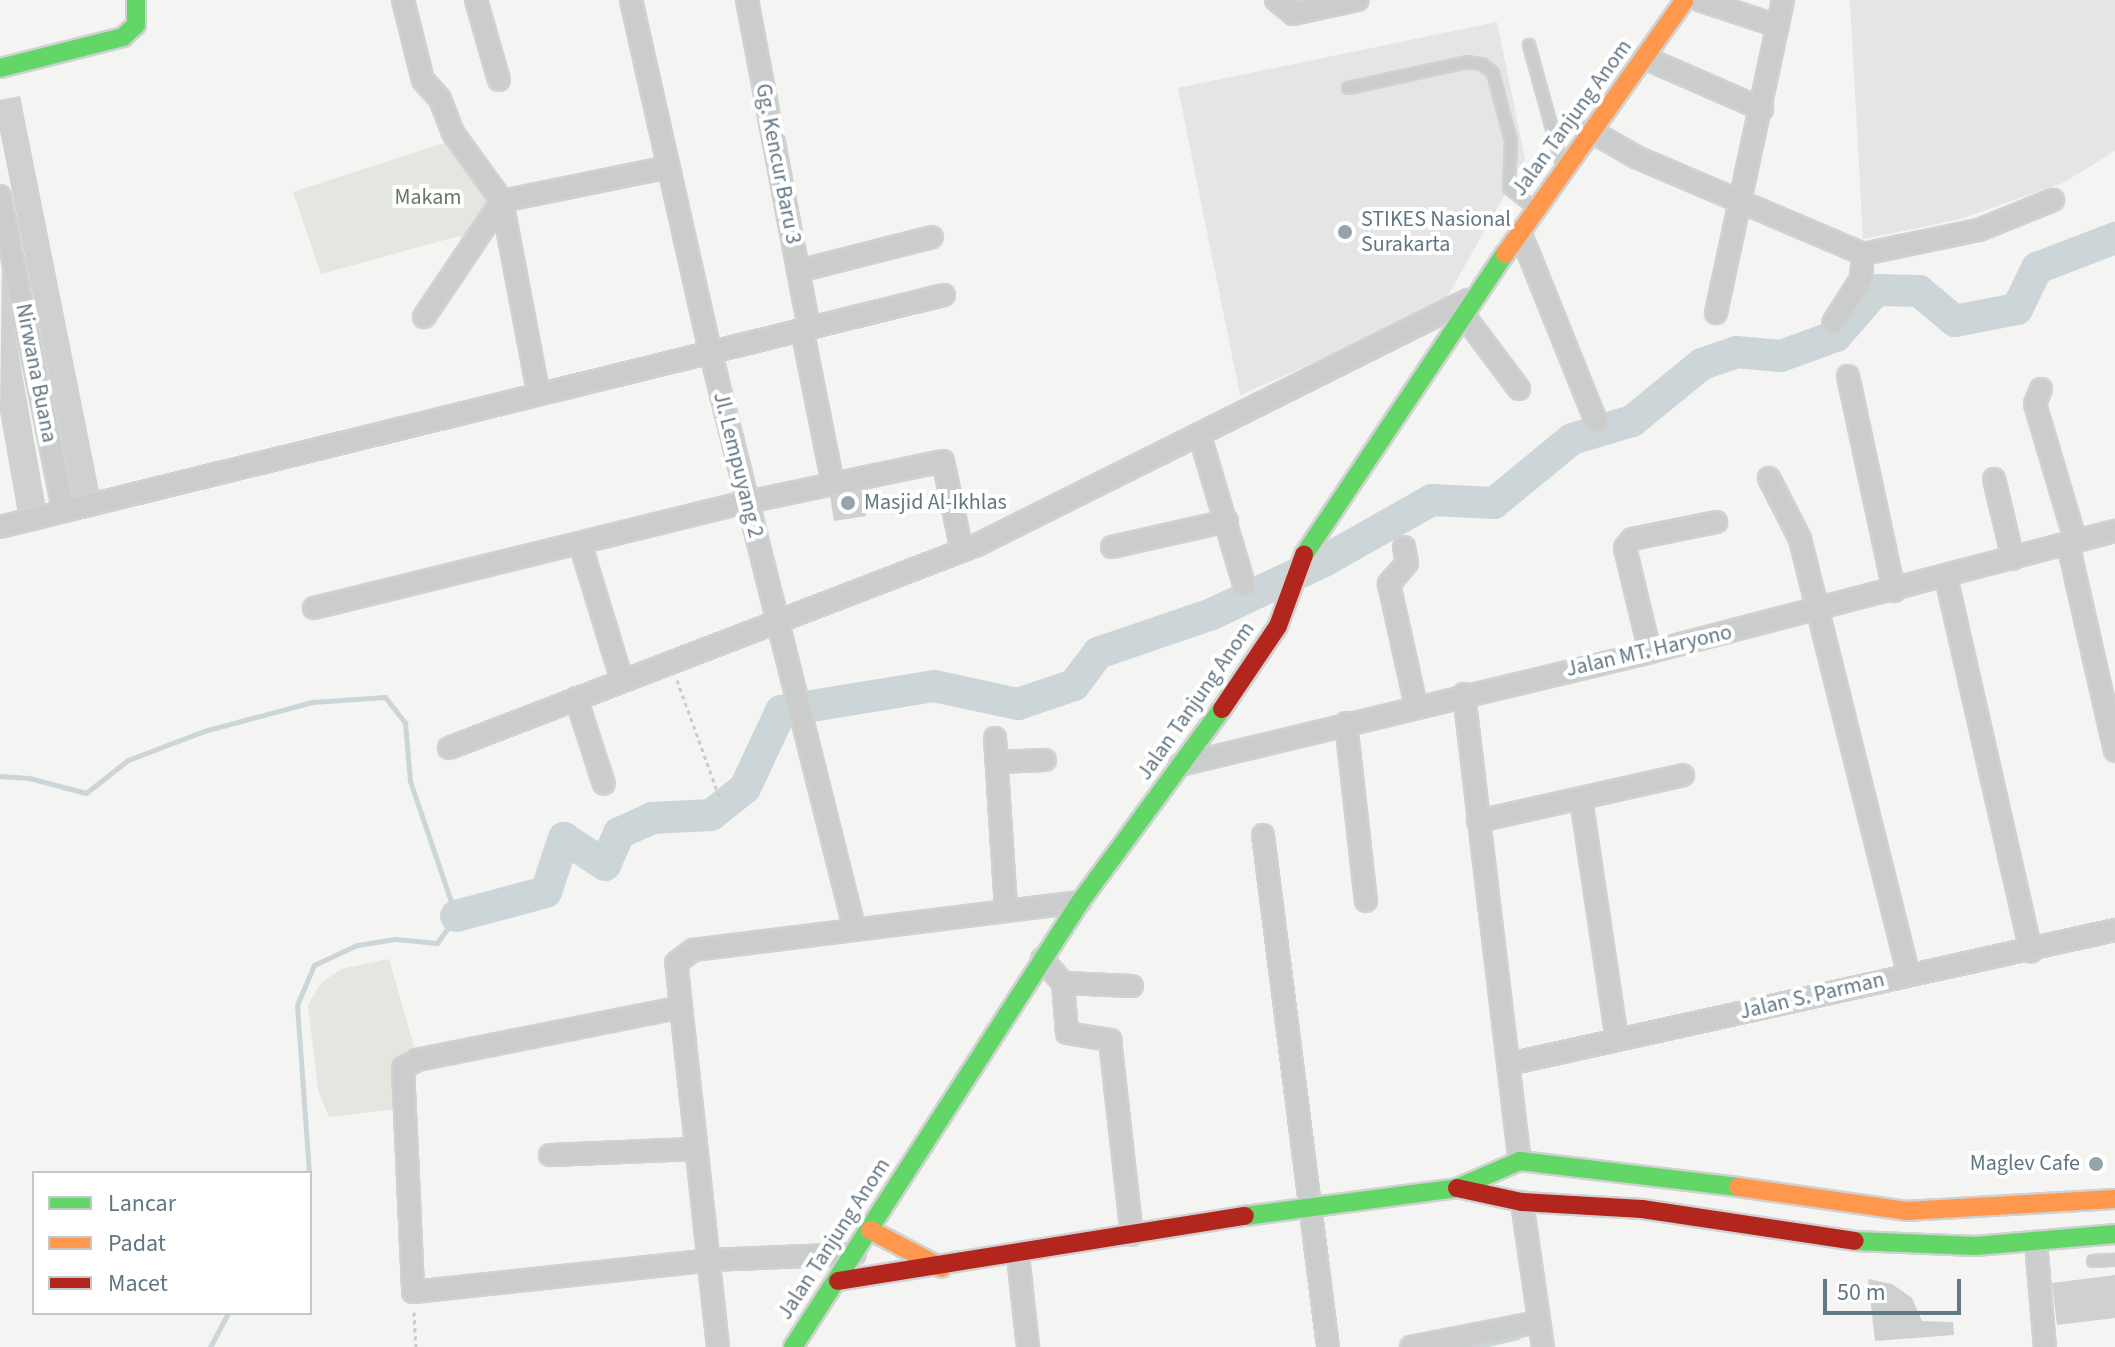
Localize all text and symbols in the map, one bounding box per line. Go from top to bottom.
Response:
street label: Jalan Tanjung Anom [1506,35,1638,201]
street label: Gg. Kencur Baru 3 [749,81,807,247]
park label: Makam [394,185,462,211]
place label: STIKES Nasional Surakarta [1361,206,1511,258]
marker: STIKES Nasional Surakarta [1336,223,1354,241]
street label: Nirwana Buana [10,301,62,445]
street label: Jl. Lempuyang 2 [707,389,769,541]
place label: Masjid Al-Ikhlas [864,490,1007,516]
marker: Masjid Al-Ikhlas [839,494,857,512]
street label: Jalan Tanjung Anom [1132,617,1260,785]
street label: Jalan MT. Haryono [1563,619,1735,683]
street label: Jalan S. Parman [1737,966,1887,1026]
place label: Maglev Cafe [1970,1151,2080,1177]
street label: Jalan Tanjung Anom [772,1153,896,1325]
marker: Maglev Cafe [2087,1155,2105,1173]
legend [32,1171,312,1315]
text: Lancar [108,1186,176,1221]
text: Padat [108,1226,166,1261]
scale bar [1827,1263,1965,1313]
text: Macet [108,1266,168,1301]
text: 50 m [1837,1275,1886,1310]

